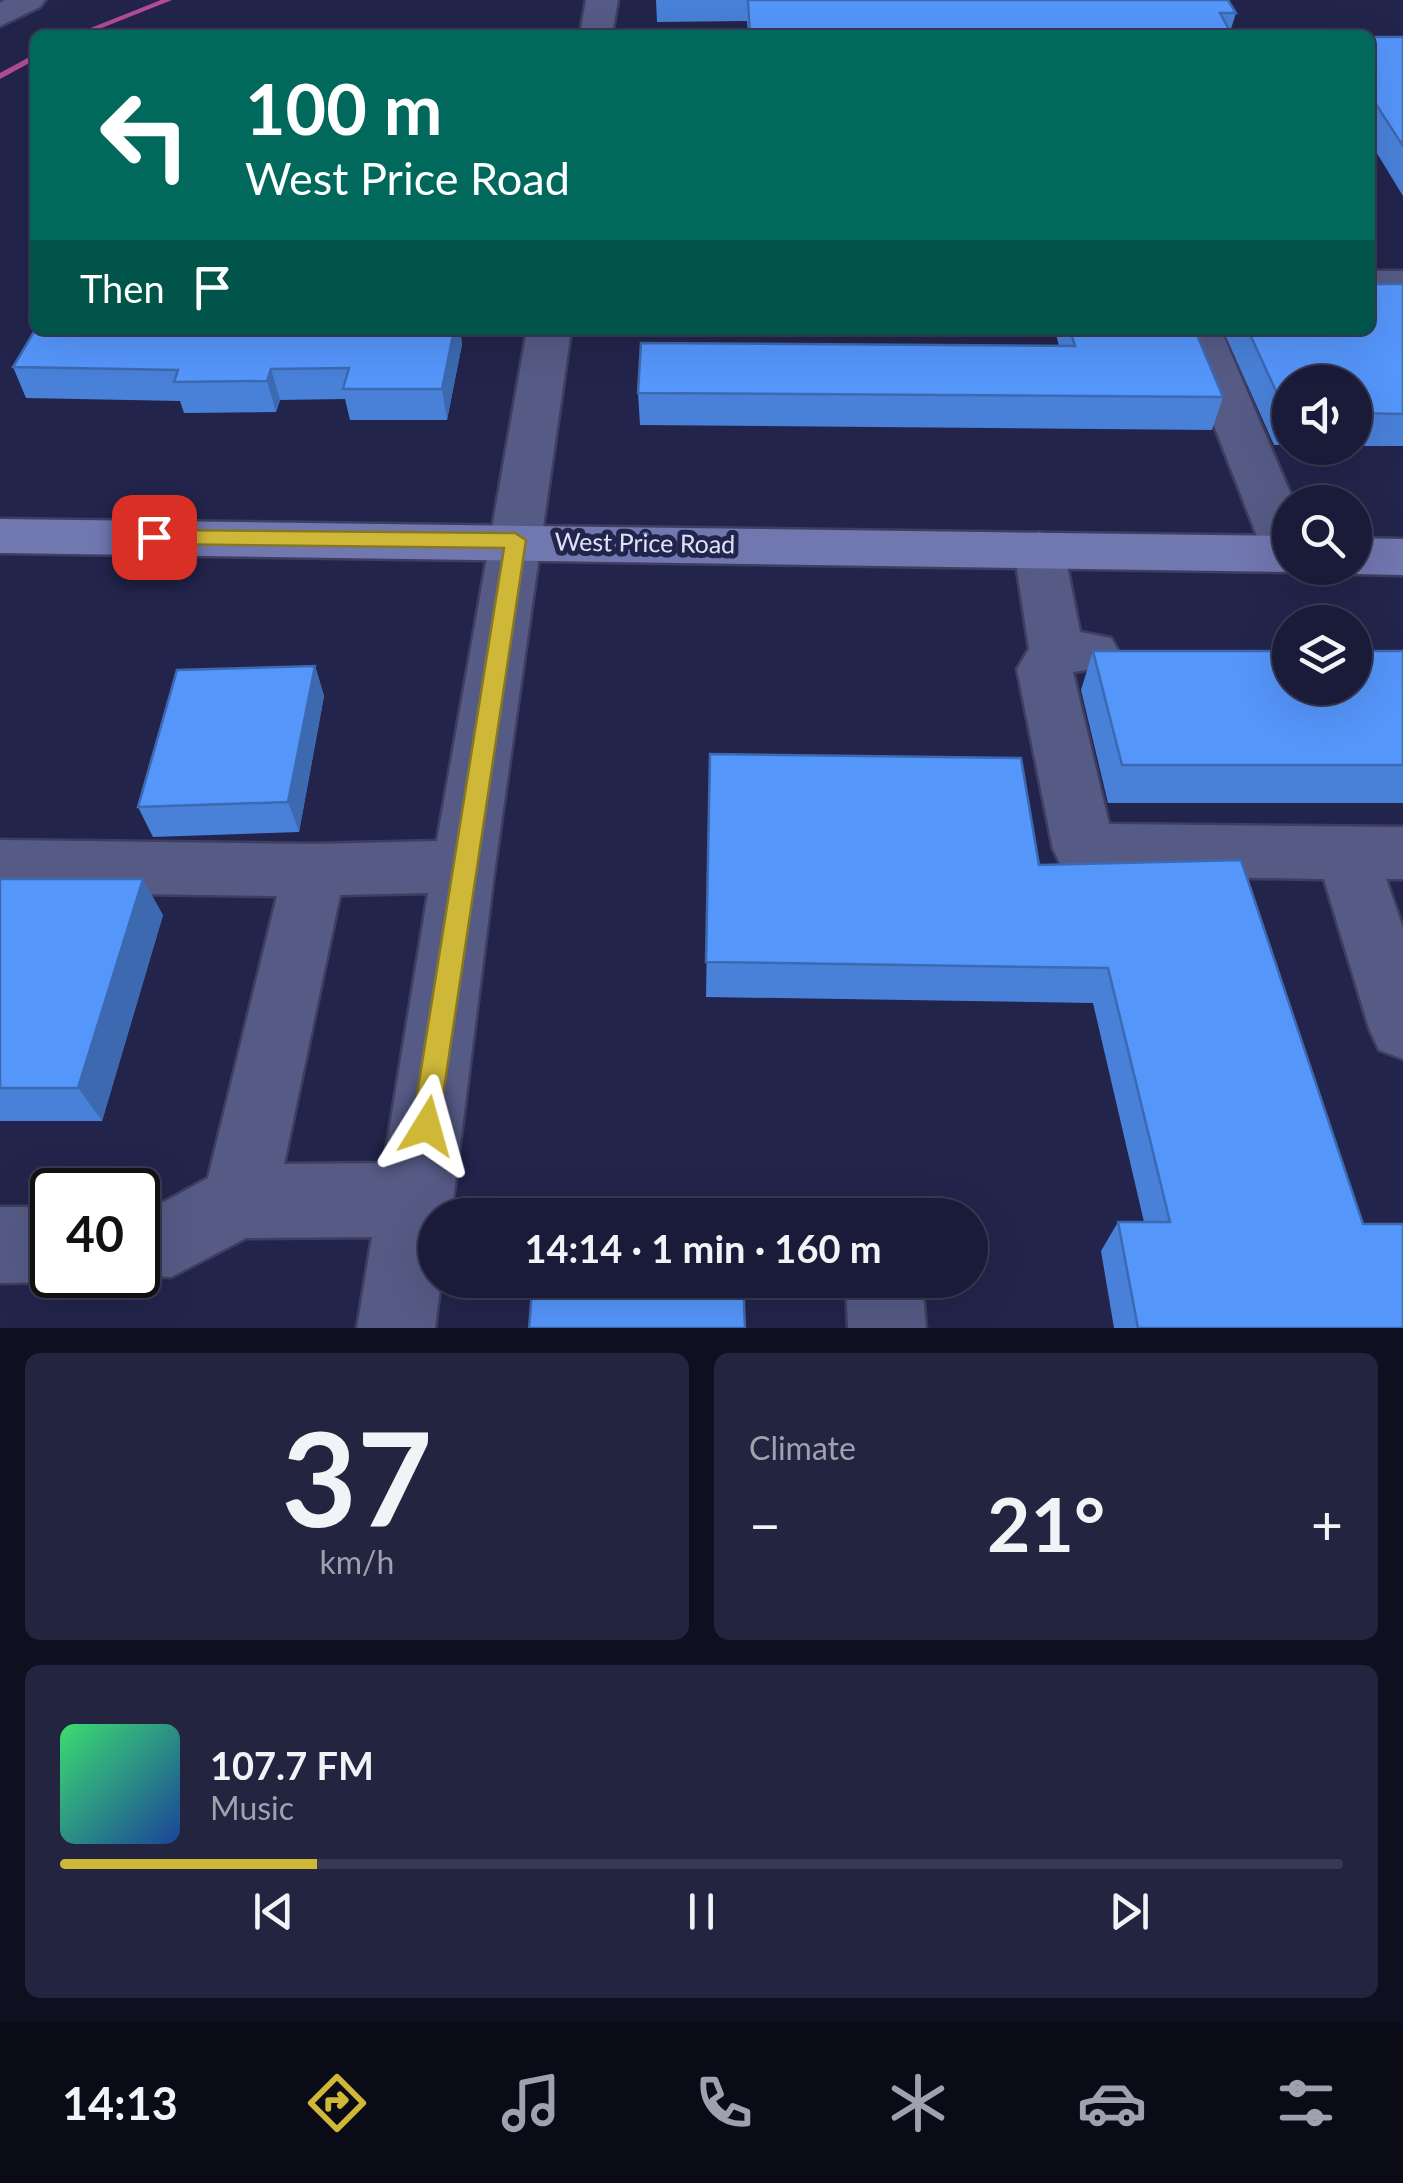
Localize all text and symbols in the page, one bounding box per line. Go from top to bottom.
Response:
text: 100 m [245,66,442,150]
icon: left [80,70,210,200]
text: West Price Road [245,151,570,205]
icon: arrive [185,260,240,315]
text: Then [80,265,165,311]
map controls [1272,365,1372,705]
button: sound [1272,365,1372,465]
button: search [1272,485,1372,585]
pin [112,495,197,580]
icon: arrive [127,510,182,565]
street label: West Price Road [555,525,736,559]
button: layers [1272,605,1372,705]
position arrow [375,1074,479,1178]
speed limit sign: 40 [30,1168,160,1298]
text: 14:14 · 1 min · 160 m [524,1225,882,1271]
text: 37 [282,1399,432,1555]
text: Climate [749,1428,856,1467]
text: 21° [987,1478,1105,1568]
text: − [749,1491,781,1557]
text: + [1311,1491,1343,1557]
text: km/h [320,1542,394,1581]
text: 107.7 FM [210,1742,374,1788]
text: Music [210,1788,294,1827]
icon: previous [246,1884,301,1939]
icon: pause [674,1884,729,1939]
icon: next [1102,1884,1157,1939]
icon: directions [302,2068,372,2138]
icon: music [496,2068,566,2138]
icon: phone [689,2068,759,2138]
icon: climate [883,2068,953,2138]
icon: car [1077,2068,1147,2138]
icon: filters [1271,2068,1341,2138]
text: 14:13 [62,2076,178,2130]

